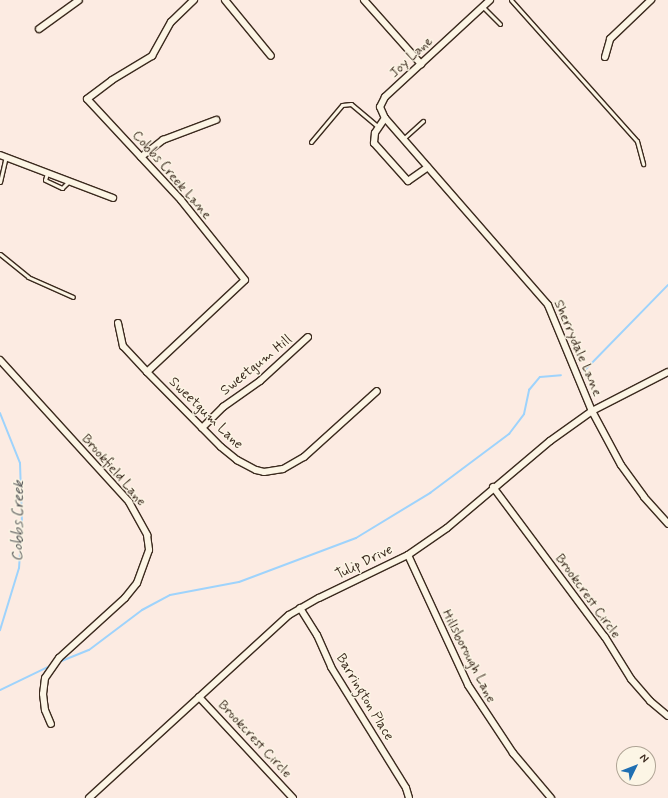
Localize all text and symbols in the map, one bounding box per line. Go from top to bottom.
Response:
street label: Joy Lane [385,32,437,82]
street label: Cobbs Creek Lane [130,128,214,222]
street label: Sherrydale Lane [551,299,605,397]
street label: Sweetgum Hill [217,331,295,399]
street label: Sweetgum Lane [165,373,247,453]
street label: Brookfield Lane [78,430,150,510]
water label: Cobbs Creek [9,480,29,562]
street label: Tulip Drive [333,541,395,583]
street label: Brookcrest Circle [552,550,624,642]
street label: Hillsborough Lane [438,606,500,706]
street label: Barrington Place [333,651,397,743]
street label: Brookcrest Circle [215,697,295,781]
north arrow [616,746,656,786]
text: N [636,751,652,766]

